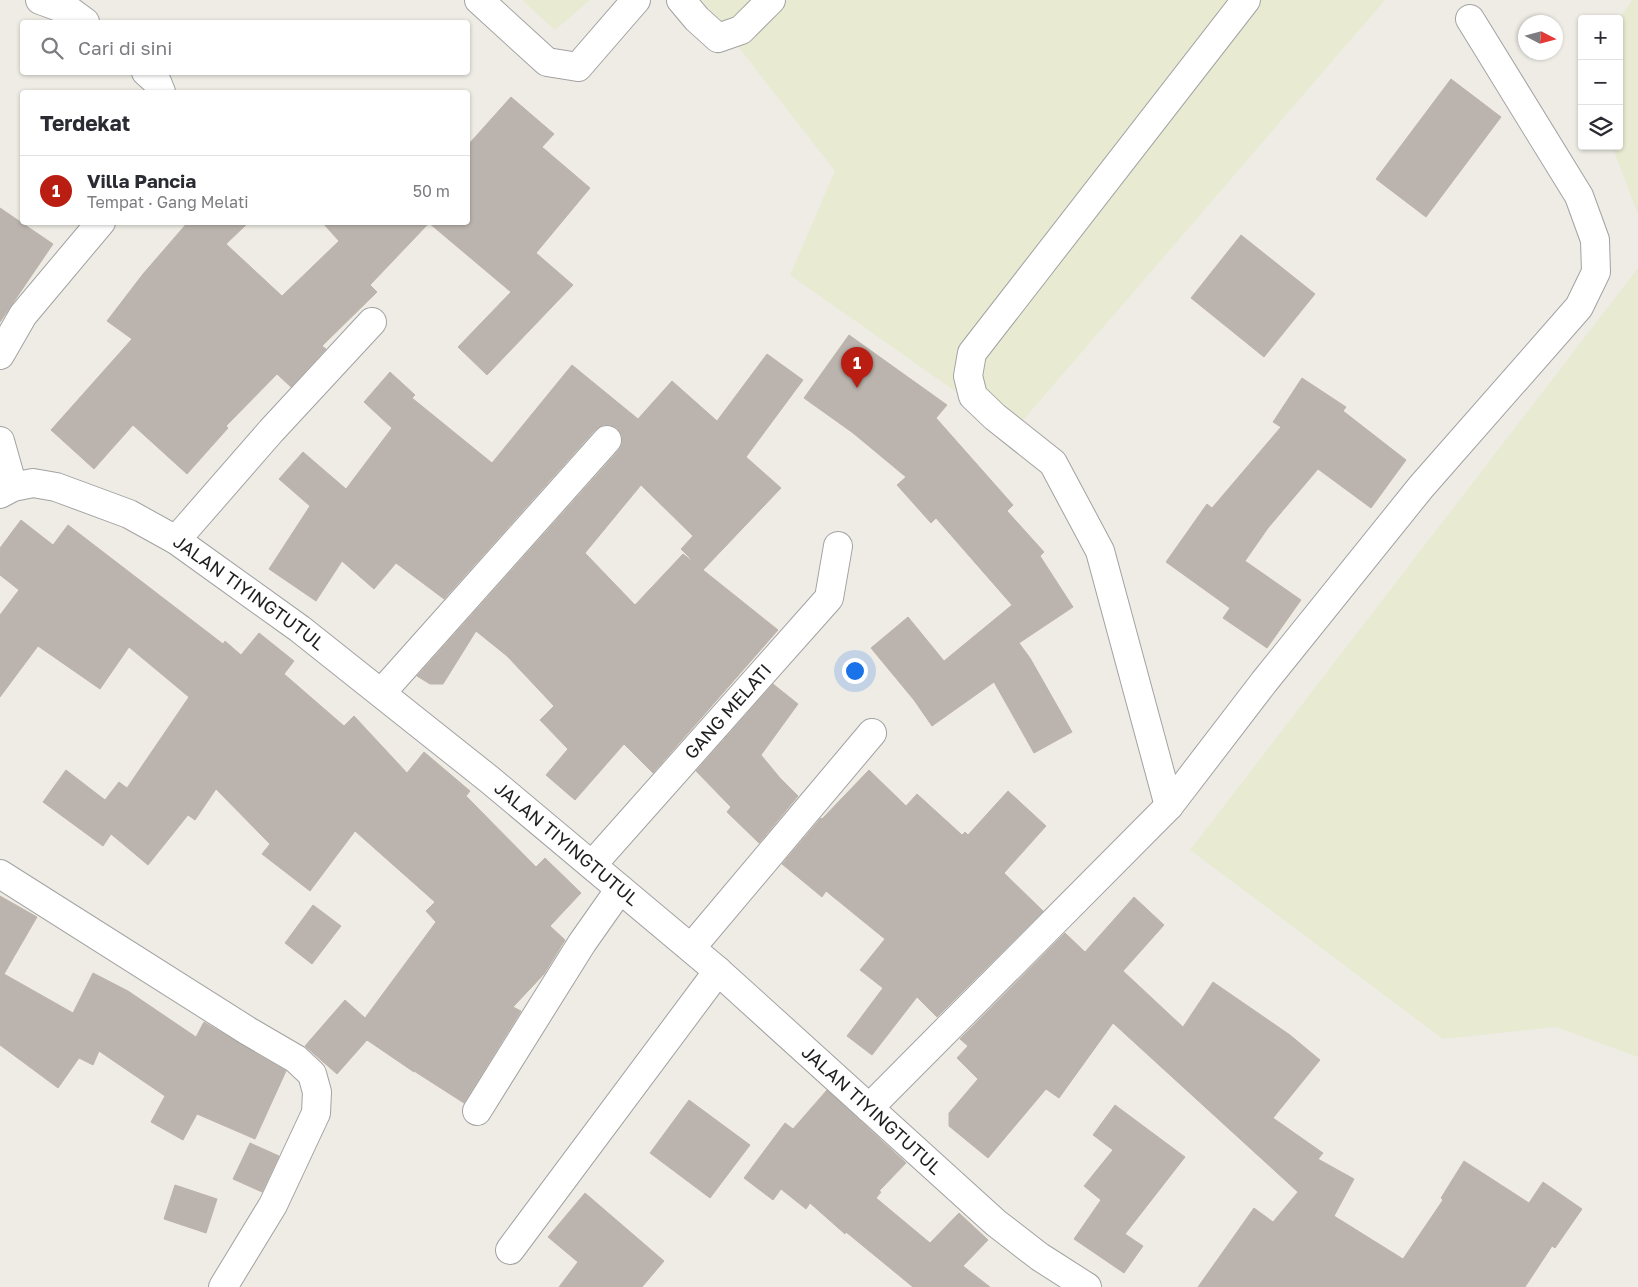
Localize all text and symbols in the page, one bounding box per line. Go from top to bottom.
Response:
north arrow [1518,15,1563,60]
map controls [1578,15,1623,150]
button: + [1578,15,1623,60]
search box [20,20,470,75]
icon: search [38,34,66,62]
text: Cari di sini [78,36,172,59]
button: − [1578,60,1623,105]
button: layers [1578,105,1623,150]
text: Terdekat [40,110,130,136]
text: Villa Pancia [87,169,196,192]
text: 1 [52,181,60,201]
text: 50 m [413,181,450,201]
text: Tempat · Gang Melati [87,192,249,212]
pin: 1 [841,347,873,388]
street label: JALAN TIYINGTUTUL [170,530,329,654]
your location [842,658,868,684]
street label: GANG MELATI [679,659,775,763]
street label: JALAN TIYINGTUTUL [490,776,644,910]
street label: JALAN TIYINGTUTUL [798,1040,947,1179]

